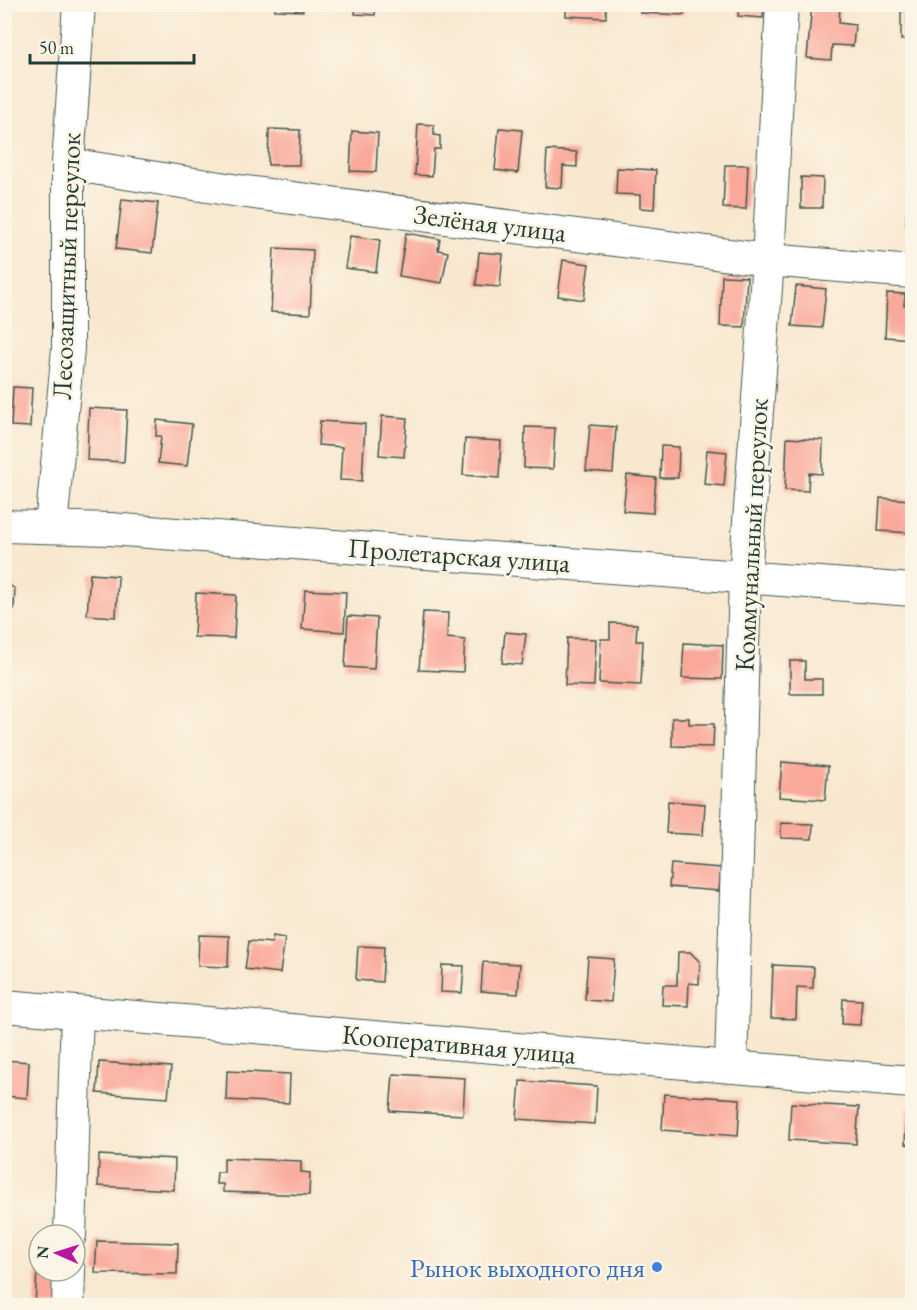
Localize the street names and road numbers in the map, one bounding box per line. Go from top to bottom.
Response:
street label: Лесозащитный переулок [44,132,88,400]
street label: Зелёная улица [412,196,568,250]
street label: Коммунальный переулок [726,397,776,673]
street label: Пролетарская улица [347,530,572,580]
street label: Кооперативная улица [341,1016,578,1072]

